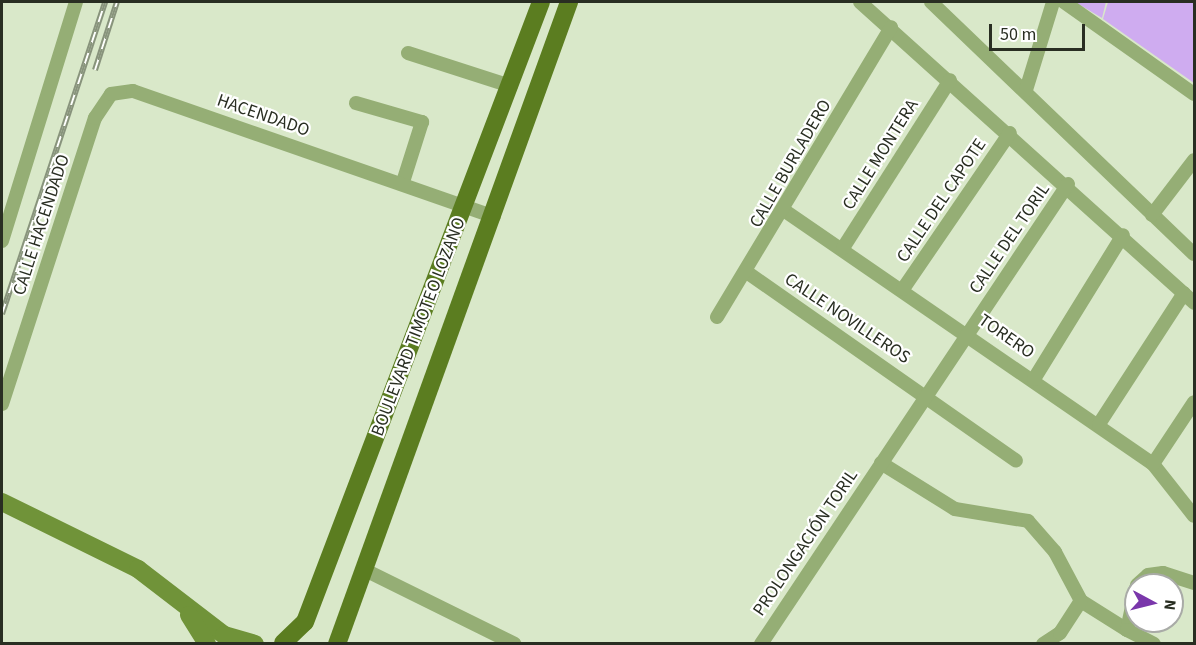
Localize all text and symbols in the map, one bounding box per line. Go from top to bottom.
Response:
scale bar [992,12,1088,50]
text: 50 m [1000,22,1036,47]
street label: HACENDADO [214,90,312,142]
street label: CALLE BURLADERO [746,96,836,232]
street label: CALLE MONTERA [838,96,924,214]
street label: CALLE DEL CAPOTE [893,135,991,267]
street label: CALLE HACENDADO [9,152,75,298]
street label: CALLE DEL TORIL [965,180,1055,298]
street label: BOULEVARD TIMOTEO LOZANO [367,215,471,439]
street label: CALLE NOVILLEROS [780,269,914,369]
street label: TORERO [974,310,1038,364]
street label: PROLONGACIÓN TORIL [749,466,863,620]
north arrow [1124,573,1184,633]
text: N [1158,598,1181,612]

